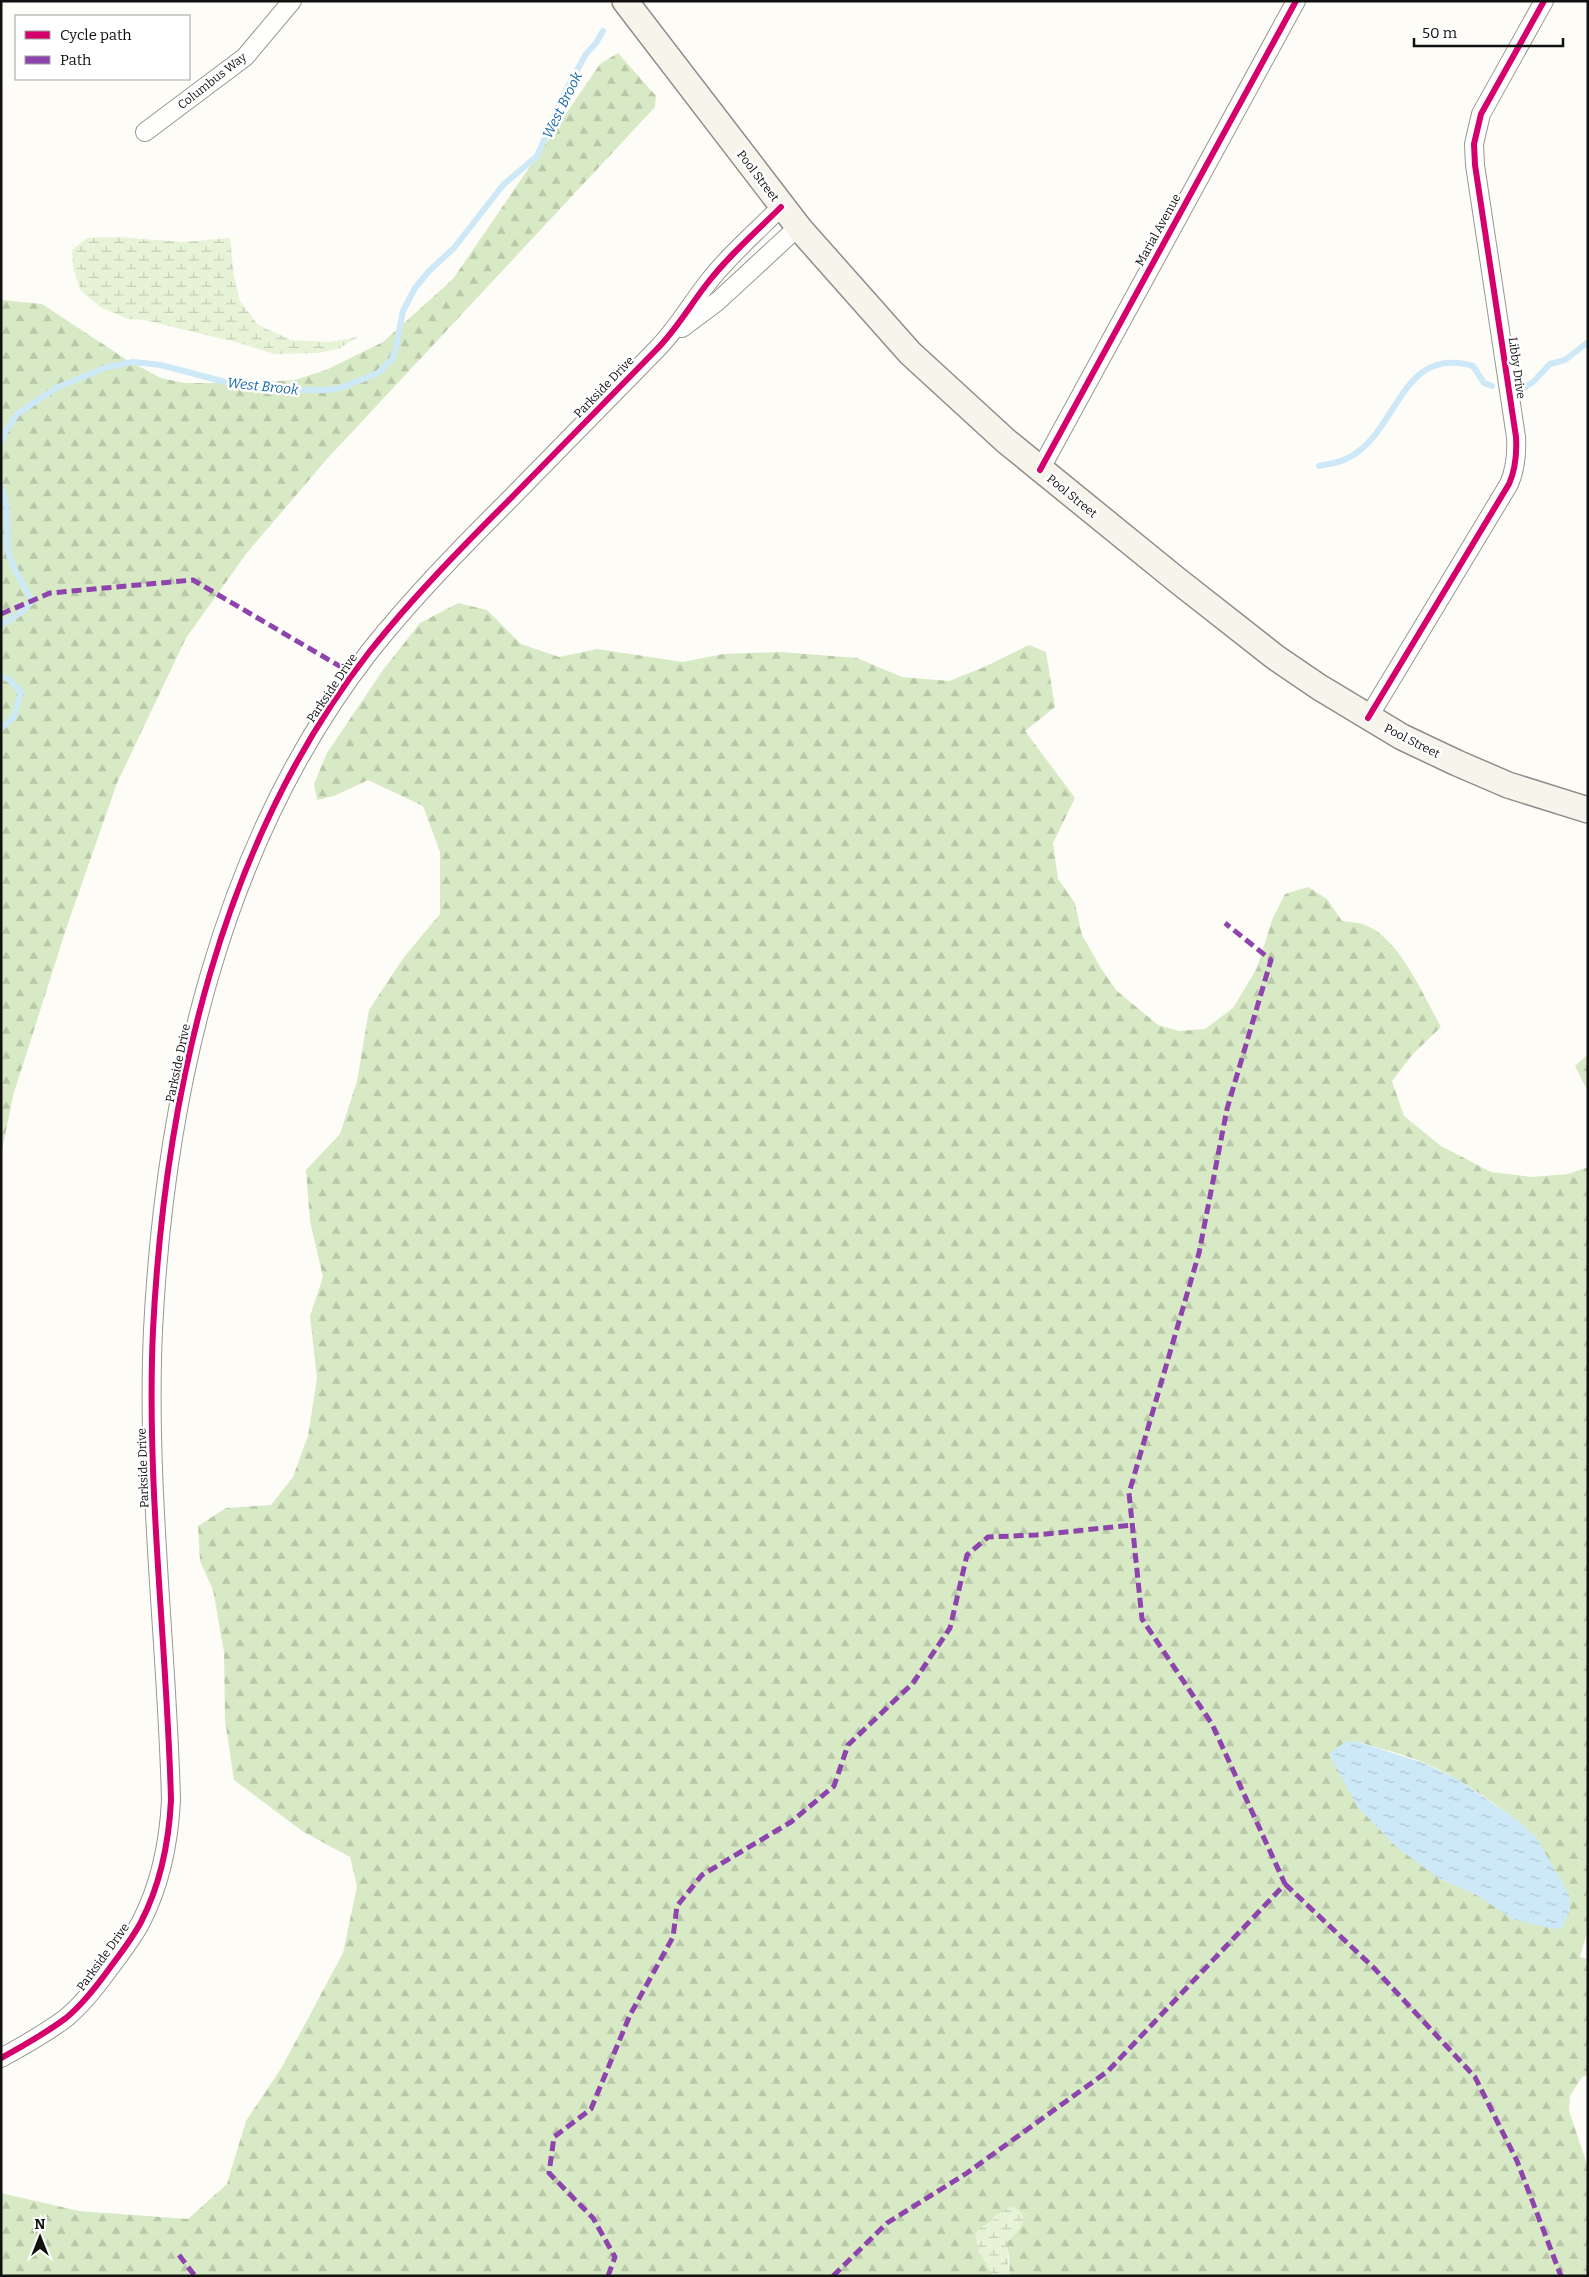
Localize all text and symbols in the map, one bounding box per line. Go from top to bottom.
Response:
legend [15,15,190,80]
scale bar [1414,15,1563,47]
text: 50 m [1422,24,1458,42]
text: Cycle path [60,26,132,44]
street label: Columbus Way [175,50,250,112]
text: Path [60,51,92,69]
water label: West Brook [539,69,586,141]
street label: Pool Street [734,148,782,205]
street label: Marial Avenue [1132,192,1184,268]
street label: Libby Drive [1506,336,1528,400]
street label: Parkside Drive [571,353,637,421]
water label: West Brook [226,374,300,399]
street label: Pool Street [1044,472,1100,521]
street label: Parkside Drive [304,651,360,725]
street label: Pool Street [1382,721,1443,761]
street label: Parkside Drive [163,1022,193,1104]
street label: Parkside Drive [135,1428,151,1508]
street label: Parkside Drive [74,1921,132,1993]
north arrow [15,2212,65,2262]
text: N [35,2216,46,2233]

